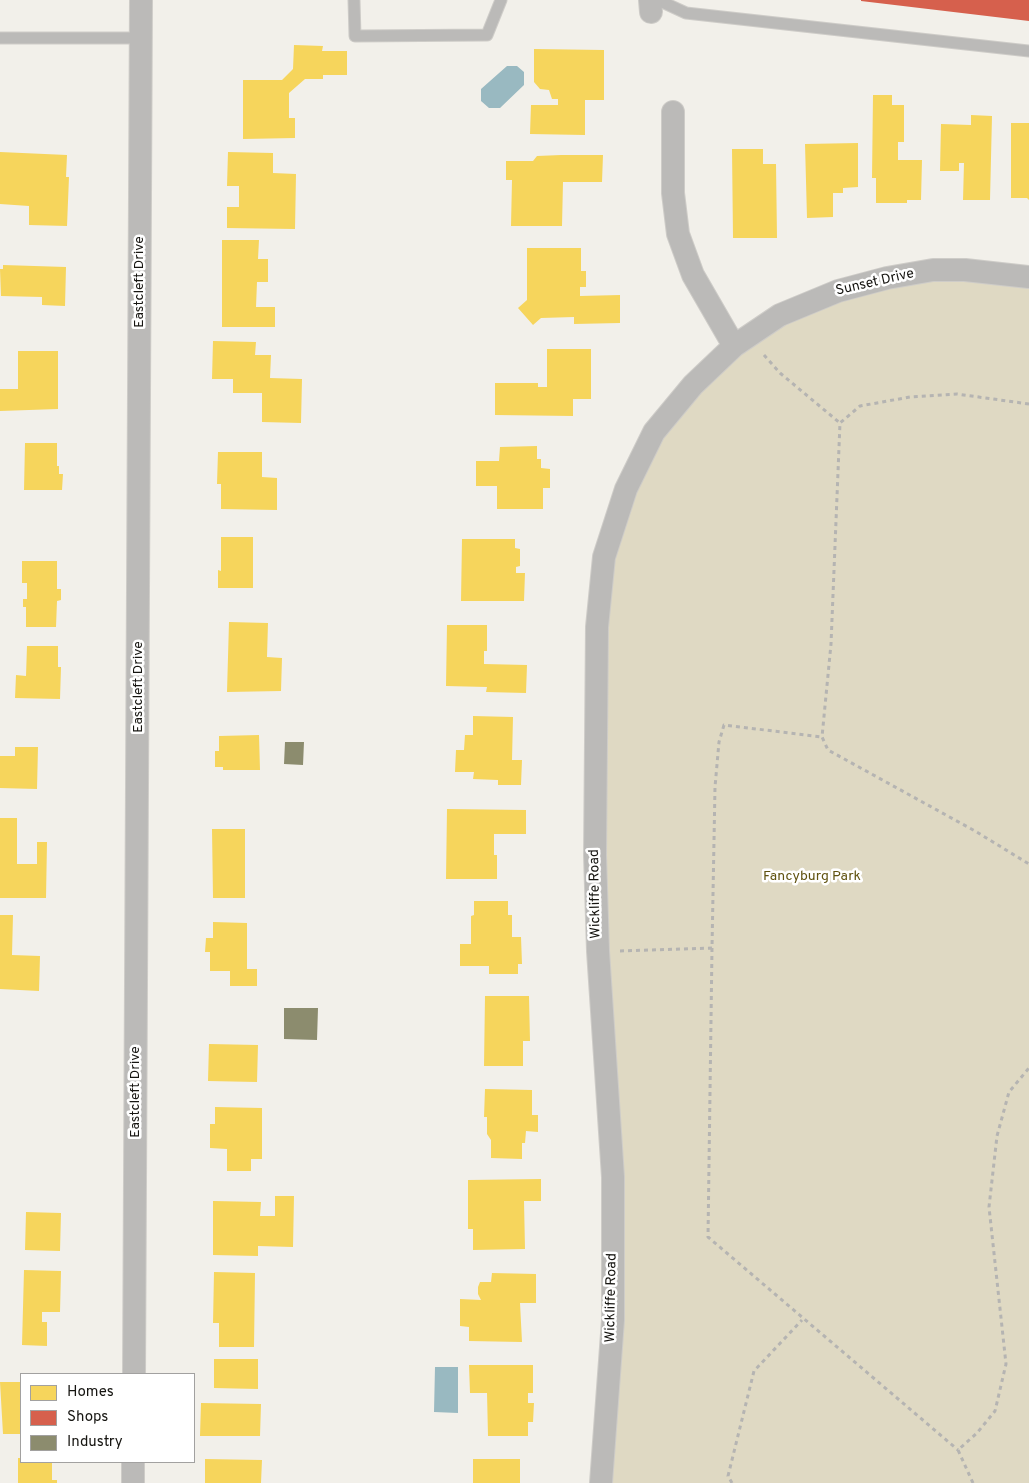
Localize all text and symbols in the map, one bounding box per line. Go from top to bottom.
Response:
street label: Eastcleft Drive [132,236,148,328]
street label: Sunset Drive [834,266,916,300]
street label: Eastcleft Drive [131,641,147,733]
street label: Wickliffe Road [587,849,605,939]
park label: Fancyburg Park [763,869,861,885]
street label: Eastcleft Drive [128,1046,144,1138]
street label: Wickliffe Road [603,1253,621,1343]
legend [20,1373,195,1463]
text: Homes [67,1383,114,1402]
text: Shops [67,1408,108,1427]
text: Industry [67,1433,123,1452]

